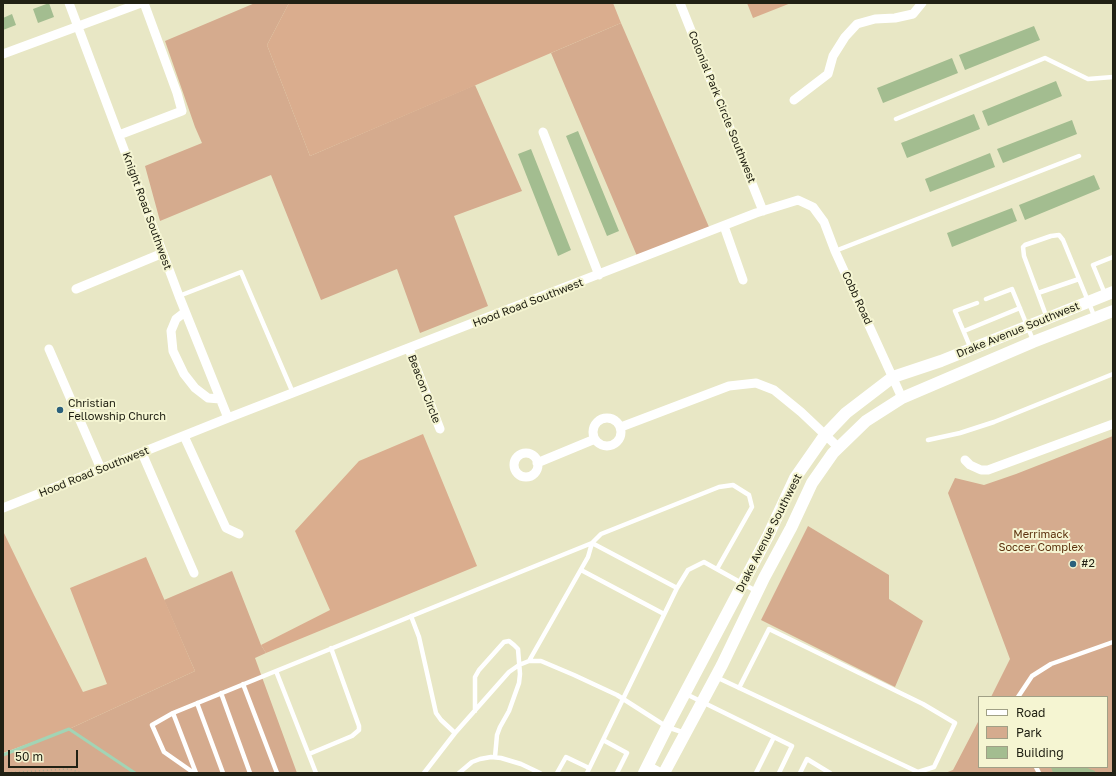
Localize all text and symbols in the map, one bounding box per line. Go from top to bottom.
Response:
street label: Colonial Park Circle Southwest [685,29,759,185]
street label: Knight Road Southwest [120,150,174,272]
street label: Cobb Road [839,269,875,327]
street label: Hood Road Southwest [471,276,585,330]
street label: Drake Avenue Southwest [955,299,1081,361]
street label: Beacon Circle [405,353,443,425]
place label: Christian Fellowship Church [68,397,166,423]
marker: Christian Fellowship Church [55,405,65,415]
street label: Hood Road Southwest [37,444,151,500]
street label: Drake Avenue Southwest [733,471,805,595]
park label: Merrimack Soccer Complex [998,528,1084,554]
place label: #2 [1081,557,1095,571]
marker: #2 [1068,559,1078,569]
legend [978,696,1108,768]
text: Road [1016,705,1045,720]
text: Park [1016,725,1042,740]
scale bar [10,742,80,768]
text: Building [1016,745,1064,760]
text: 50 m [15,749,43,764]

